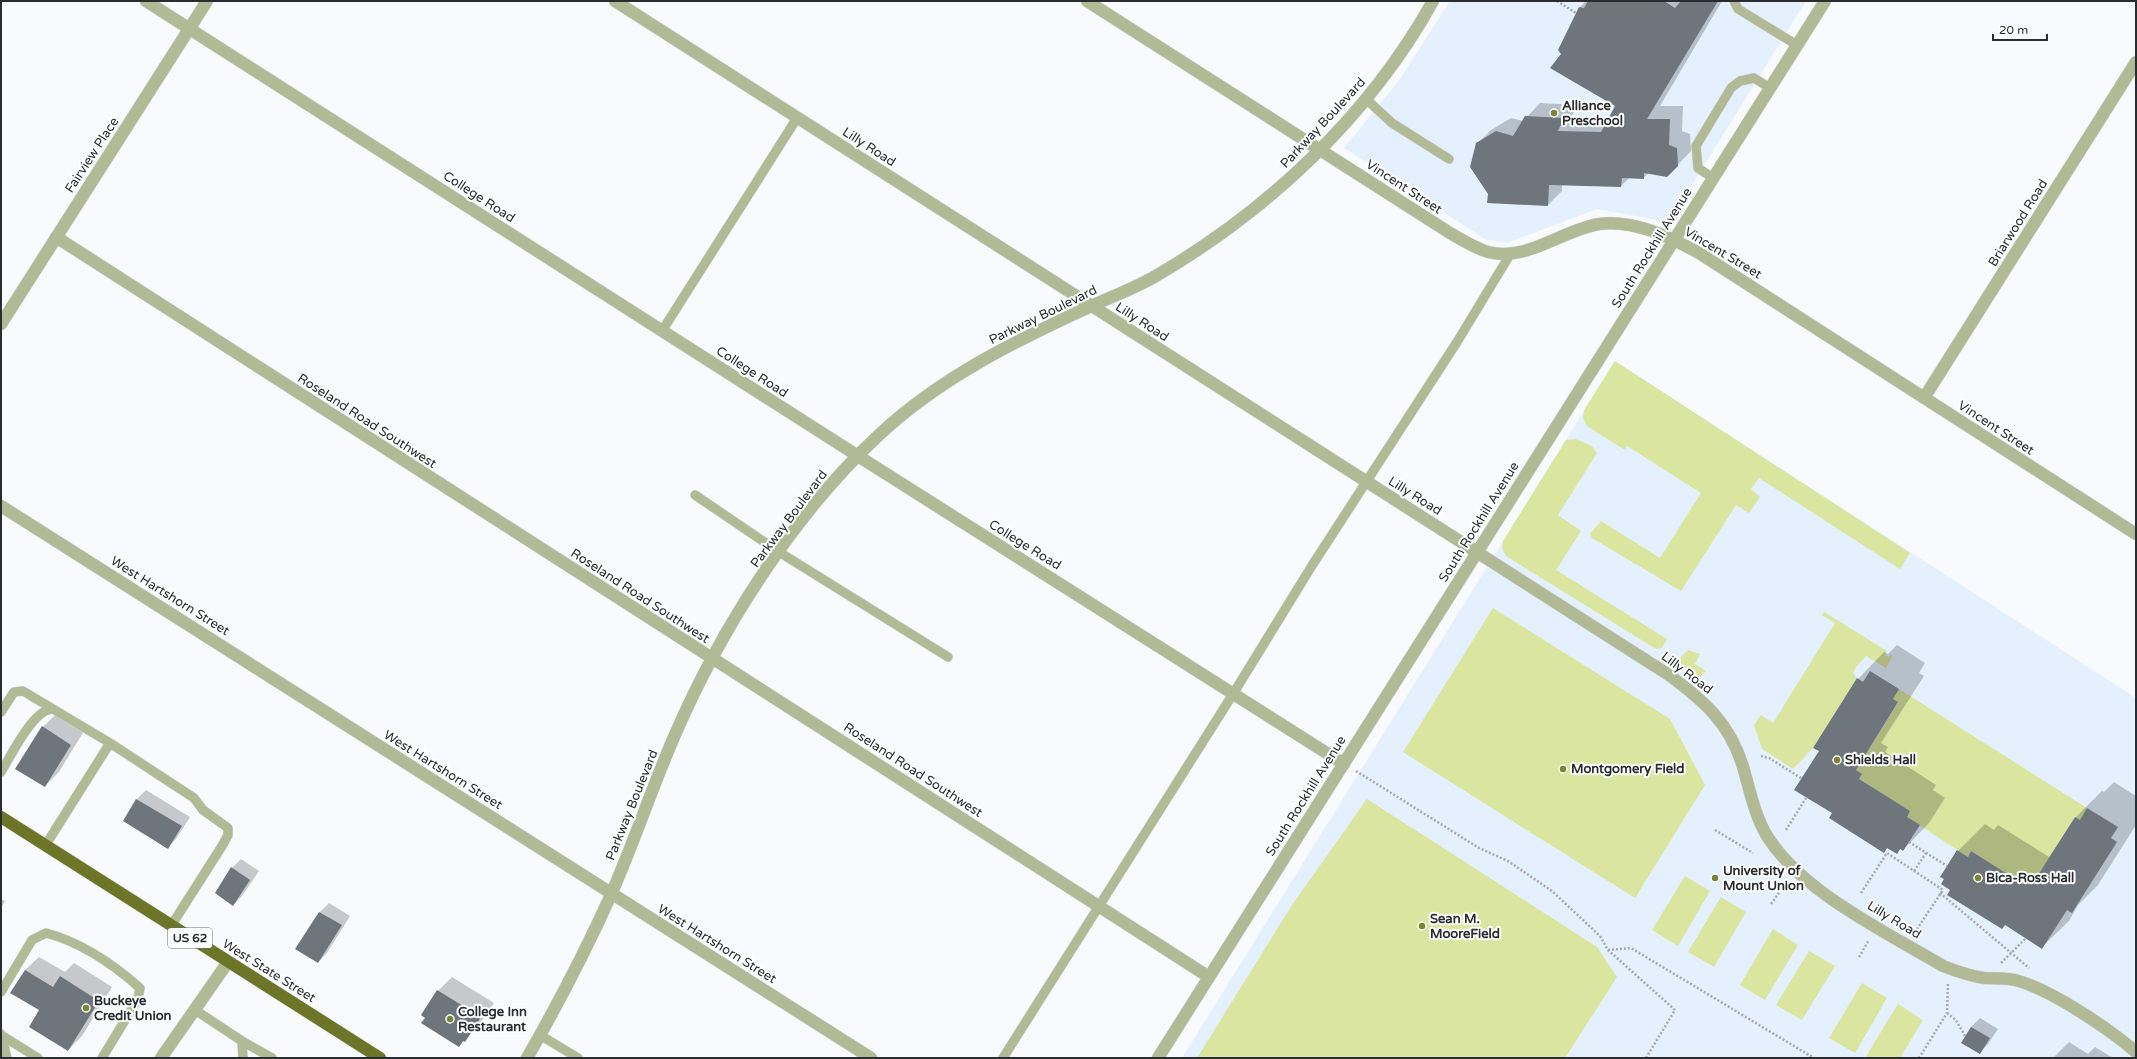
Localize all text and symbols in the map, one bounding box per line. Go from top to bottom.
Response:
scale bar [1993,16,2047,42]
text: 20 m [1999,23,2028,37]
street label: Parkway Boulevard [1277,74,1369,172]
place label: Alliance Preschool [1562,98,1623,129]
marker: Alliance Preschool [1549,108,1559,118]
street label: Fairview Place [62,114,122,196]
street label: Lilly Road [839,124,899,170]
street label: Vincent Street [1363,156,1445,218]
street label: College Road [440,168,518,226]
street label: Briarwood Road [1985,176,2051,270]
street label: South Rockhill Avenue [1608,185,1696,311]
street label: Vincent Street [1681,224,1765,282]
street label: Parkway Boulevard [986,282,1100,348]
street label: Lilly Road [1112,299,1172,345]
street label: College Road [713,343,791,401]
street label: Roseland Road Southwest [295,370,439,472]
street label: Vincent Street [1955,397,2037,459]
street label: South Rockhill Avenue [1435,459,1523,585]
street label: Parkway Boulevard [747,467,831,571]
street label: Lilly Road [1385,473,1445,519]
street label: College Road [986,516,1064,574]
street label: Roseland Road Southwest [568,545,712,647]
street label: West Hartshorn Street [108,553,232,639]
street label: Lilly Road [1658,648,1716,698]
street label: Roseland Road Southwest [841,719,985,821]
street label: West Hartshorn Street [381,727,505,813]
street label: South Rockhill Avenue [1262,733,1350,859]
street label: Parkway Boulevard [602,747,662,863]
place label: Shields Hall [1845,752,1916,768]
marker: Shields Hall [1832,755,1842,765]
place label: Montgomery Field [1571,761,1684,777]
marker: Montgomery Field [1558,764,1568,774]
place label: University of Mount Union [1723,863,1804,894]
place label: Bica-Ross Hall [1986,870,2074,886]
marker: University of Mount Union [1710,873,1720,883]
marker: Bica-Ross Hall [1973,873,1983,883]
street label: Lilly Road [1864,898,1924,942]
street label: West Hartshorn Street [655,901,779,987]
place label: Sean M. MooreField [1430,911,1500,942]
marker: Sean M. MooreField [1417,921,1427,931]
road number: US 62 [168,928,212,948]
street label: West State Street [219,936,319,1006]
place label: Buckeye Credit Union [94,993,172,1024]
marker: Buckeye Credit Union [81,1003,91,1013]
place label: College Inn Restaurant [458,1004,527,1035]
marker: College Inn Restaurant [445,1014,455,1024]

